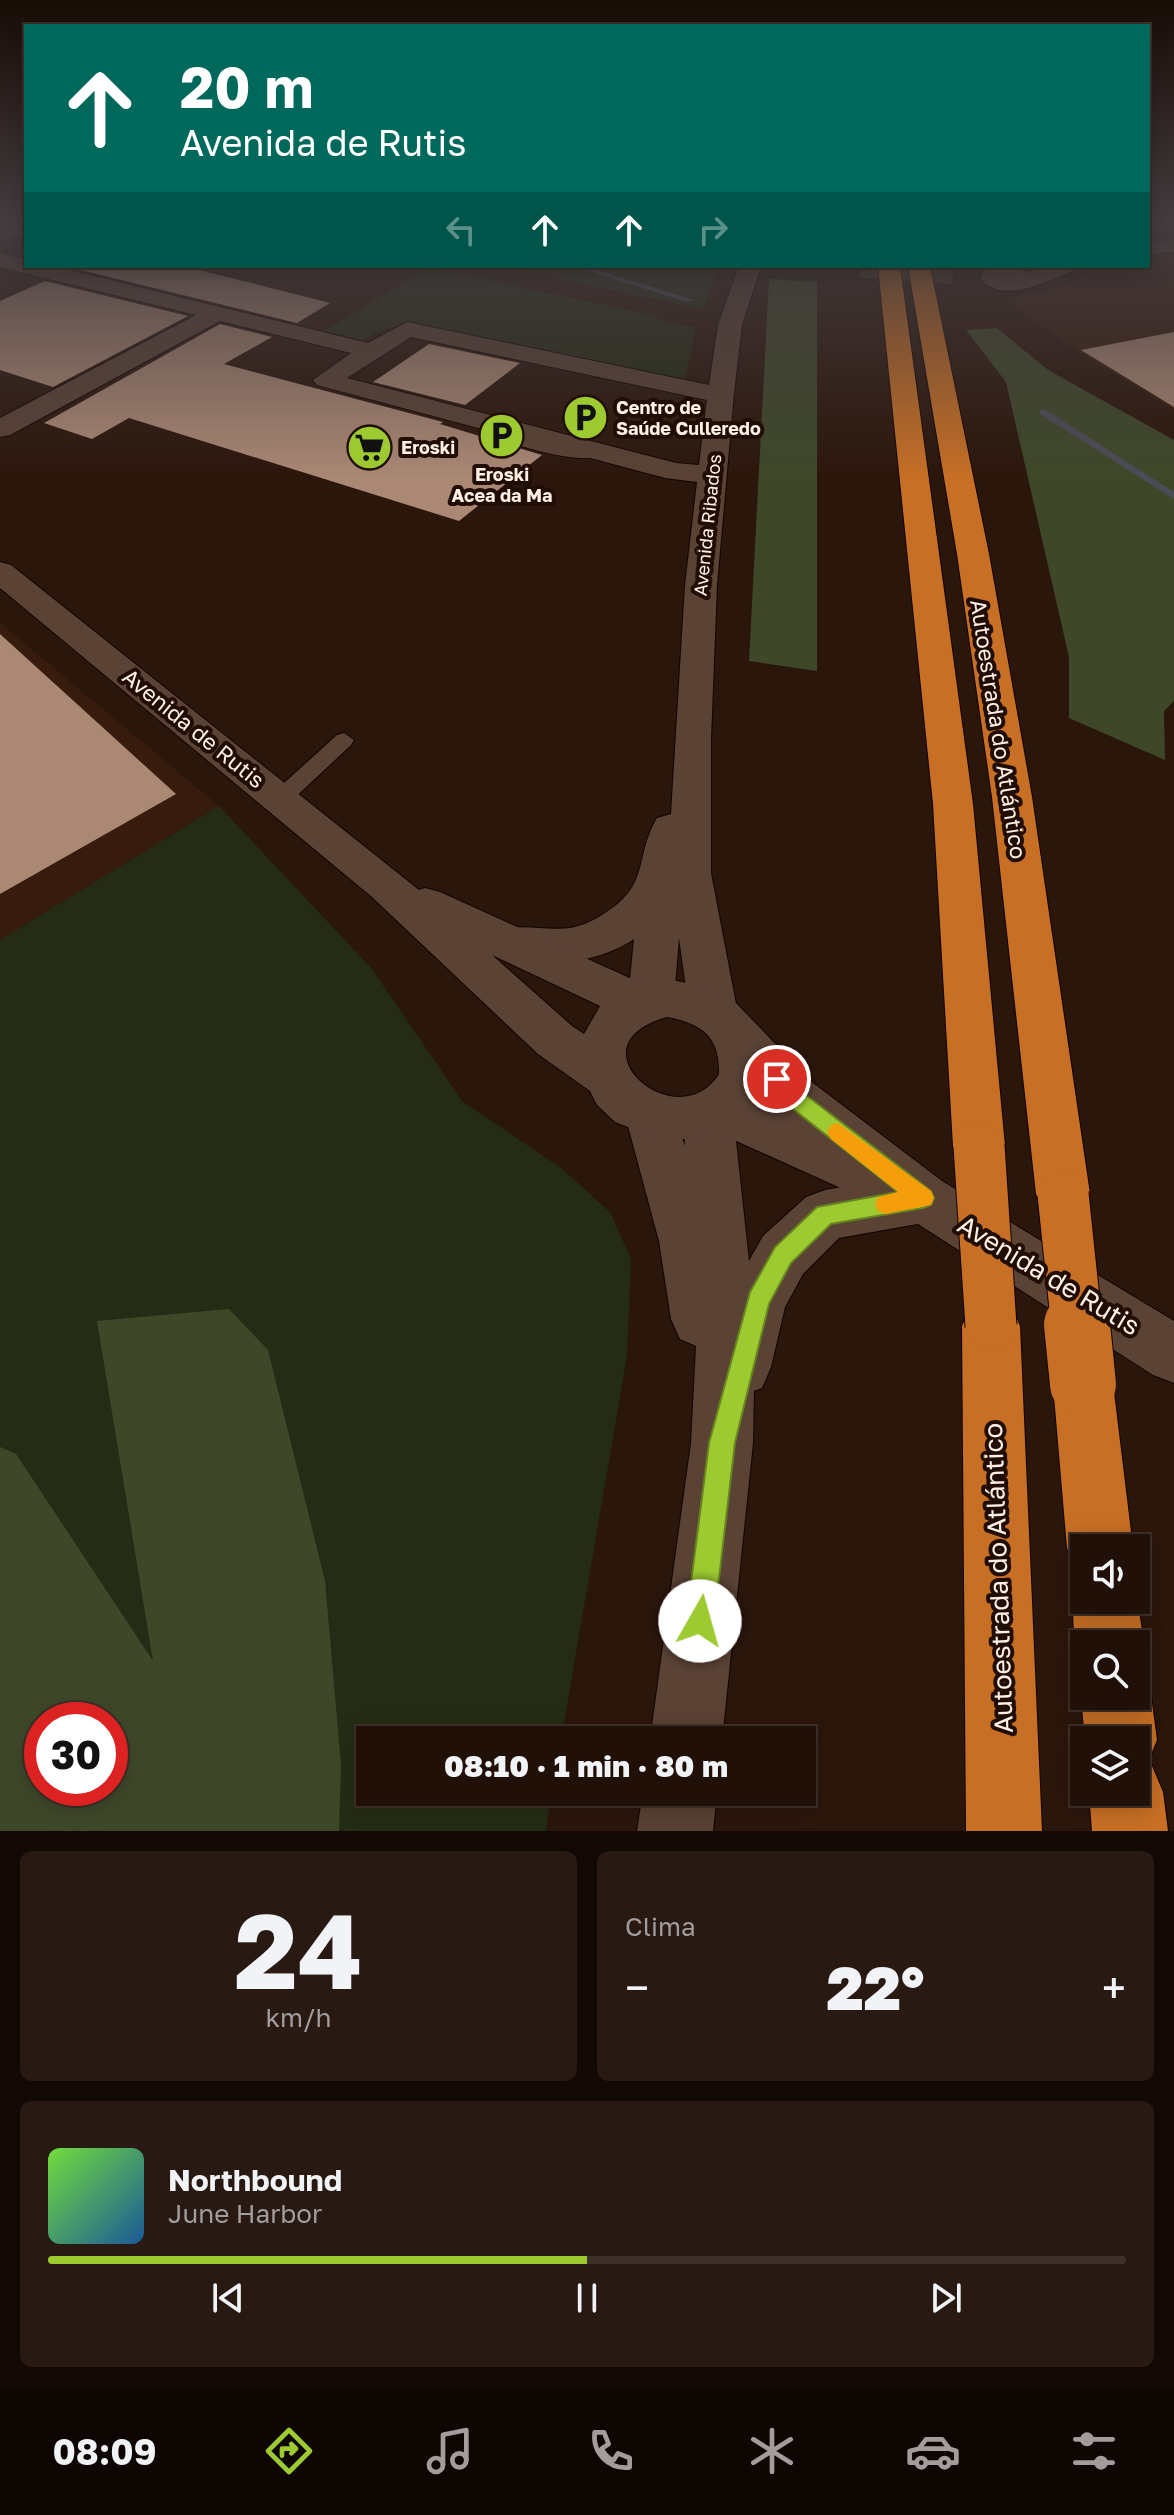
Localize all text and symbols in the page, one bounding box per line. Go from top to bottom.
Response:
text: 20 m [180,53,314,120]
icon: ahead [48,56,152,160]
text: Avenida de Rutis [180,121,466,164]
icon: left [439,208,483,252]
icon: ahead [523,208,567,252]
icon: ahead [607,208,651,252]
icon: right [691,208,735,252]
parking icon: Centro de Saúde Culleredo [561,393,609,441]
place label: Centro de Saúde Culleredo [616,396,761,439]
parking icon: Eroski Acea da Ma [478,412,526,460]
supermarket icon: Eroski [346,423,394,471]
place label: Eroski [401,436,455,458]
street label: Avenida Ribados [689,453,725,597]
place label: Eroski Acea da Ma [452,463,552,506]
street label: Autoestrada do Atlántico [965,597,1033,861]
street label: Avenida de Rutis [118,662,270,794]
pin [743,1045,811,1113]
icon: arrive [755,1057,799,1101]
street label: Avenida de Rutis [952,1208,1146,1342]
street label: Autoestrada do Atlántico [977,1422,1019,1734]
map controls [1070,1534,1150,1806]
button: sound [1070,1534,1150,1614]
position arrow [658,1579,742,1663]
button: search [1070,1630,1150,1710]
speed limit sign: 30 [24,1702,128,1806]
button: layers [1070,1726,1150,1806]
text: 08:10 · 1 min · 80 m [444,1748,728,1784]
text: 24 [234,1887,363,2012]
text: Clima [625,1911,696,1942]
text: 22° [827,1951,924,2023]
text: − [625,1961,649,2014]
text: + [1102,1961,1126,2014]
text: km/h [265,2002,332,2033]
text: Northbound [168,2162,342,2198]
text: June Harbor [168,2198,322,2229]
icon: previous [206,2276,250,2320]
icon: pause [565,2276,609,2320]
icon: next [924,2276,968,2320]
icon: directions [261,2423,317,2479]
icon: music [422,2423,478,2479]
icon: phone [583,2423,639,2479]
icon: climate [744,2423,800,2479]
icon: car [905,2423,961,2479]
icon: filters [1066,2423,1122,2479]
text: 08:09 [52,2430,157,2473]

